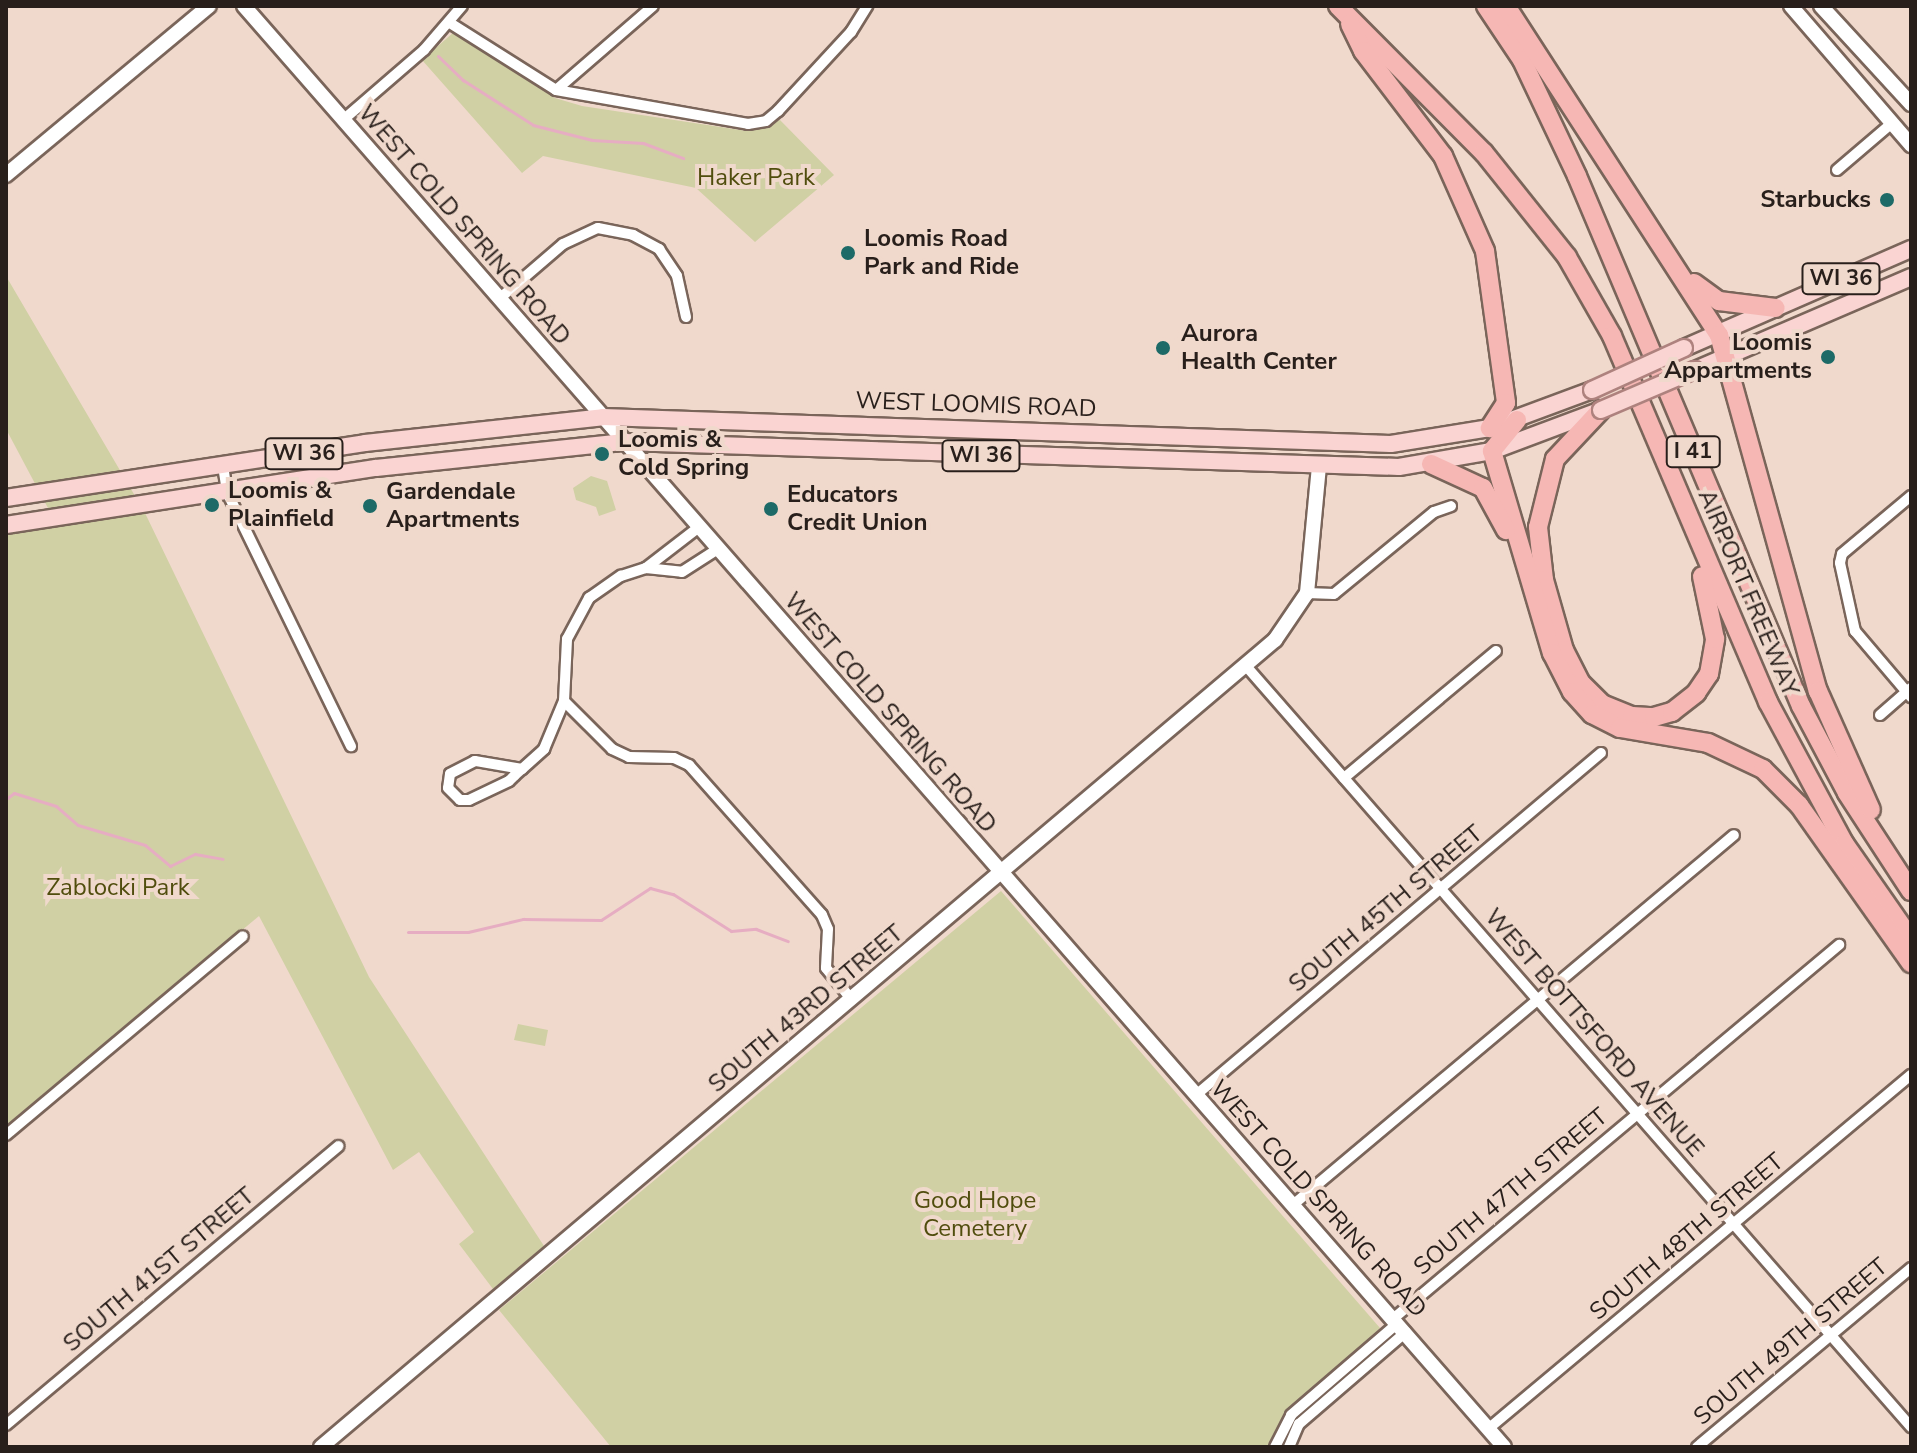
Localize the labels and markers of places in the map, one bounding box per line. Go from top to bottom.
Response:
place label: Starbucks [1760,186,1871,214]
marker: Starbucks [1878,191,1896,209]
place label: Loomis Road Park and Ride [864,225,1019,281]
marker: Loomis Road Park and Ride [839,244,857,262]
place label: Aurora Health Center [1181,320,1337,376]
place label: Loomis Appartments [1664,329,1812,385]
marker: Aurora Health Center [1152,337,1174,359]
marker: Loomis Appartments [1819,348,1837,366]
place label: Loomis & Cold Spring [618,426,749,482]
marker: Loomis & Cold Spring [593,445,611,463]
place label: Loomis & Plainfield [228,477,334,533]
place label: Gardendale Apartments [386,478,520,534]
place label: Educators Credit Union [787,481,927,537]
marker: Loomis & Plainfield [203,496,221,514]
marker: Gardendale Apartments [361,497,379,515]
marker: Educators Credit Union [762,500,780,518]

